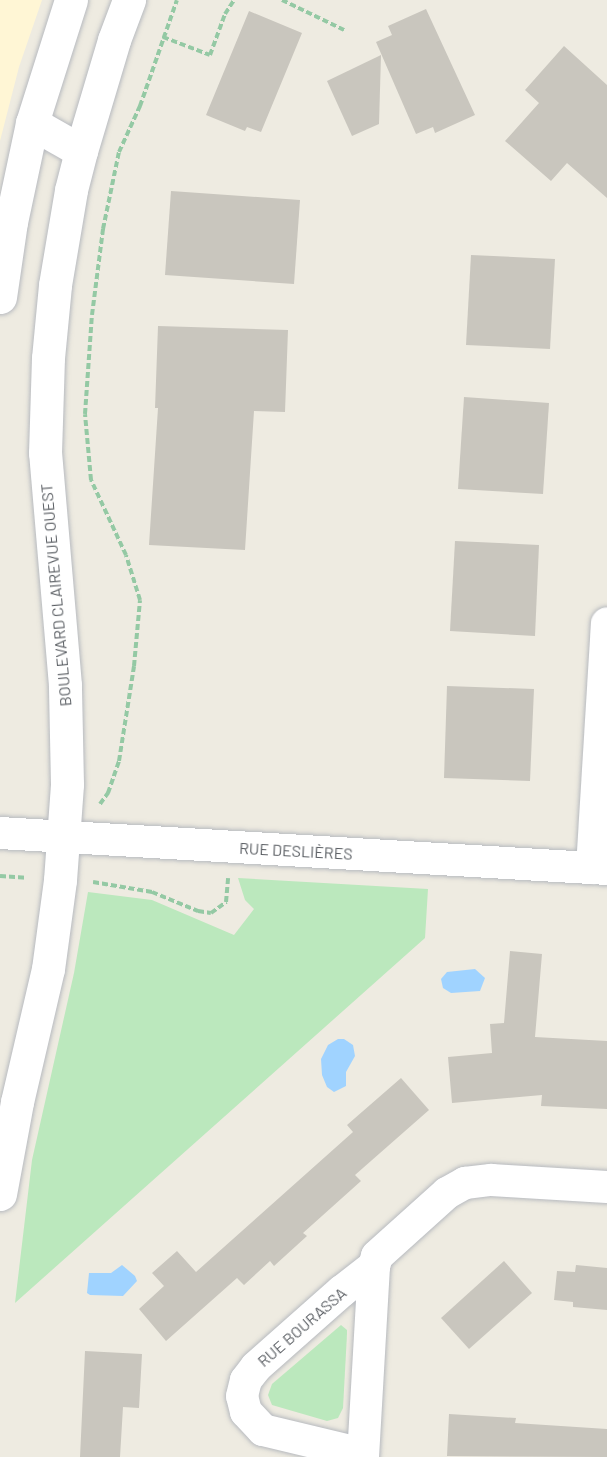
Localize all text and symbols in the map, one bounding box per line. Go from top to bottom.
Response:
street label: BOULEVARD CLAIREVUE OUEST [37,483,75,707]
street label: RUE DESLIÈRES [239,838,353,864]
street label: RUE BOURASSA [254,1283,350,1371]

